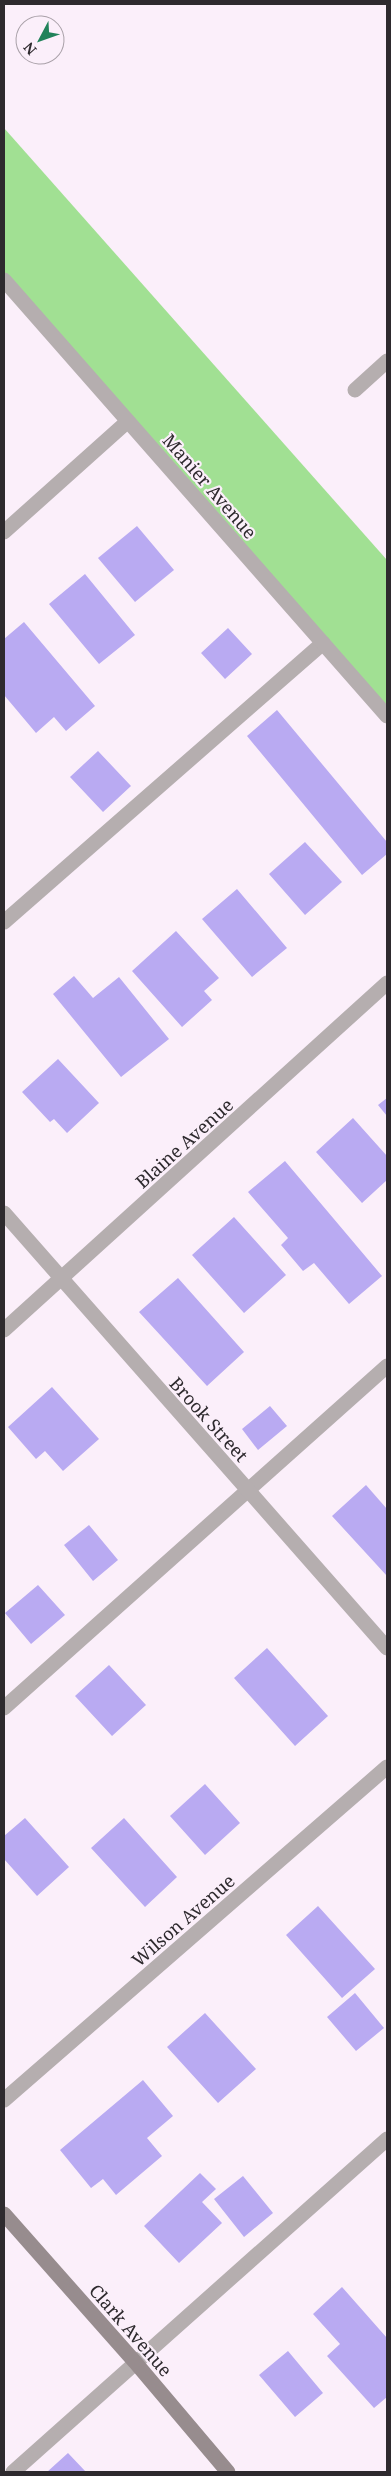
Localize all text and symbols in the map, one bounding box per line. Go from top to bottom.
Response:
north arrow [15,15,65,65]
text: N [19,38,41,59]
street label: Manier Avenue [158,428,262,544]
street label: Blaine Avenue [130,1093,238,1193]
street label: Brook Street [164,1371,254,1467]
street label: Wilson Avenue [126,1869,240,1971]
street label: Clark Avenue [84,2279,178,2381]

